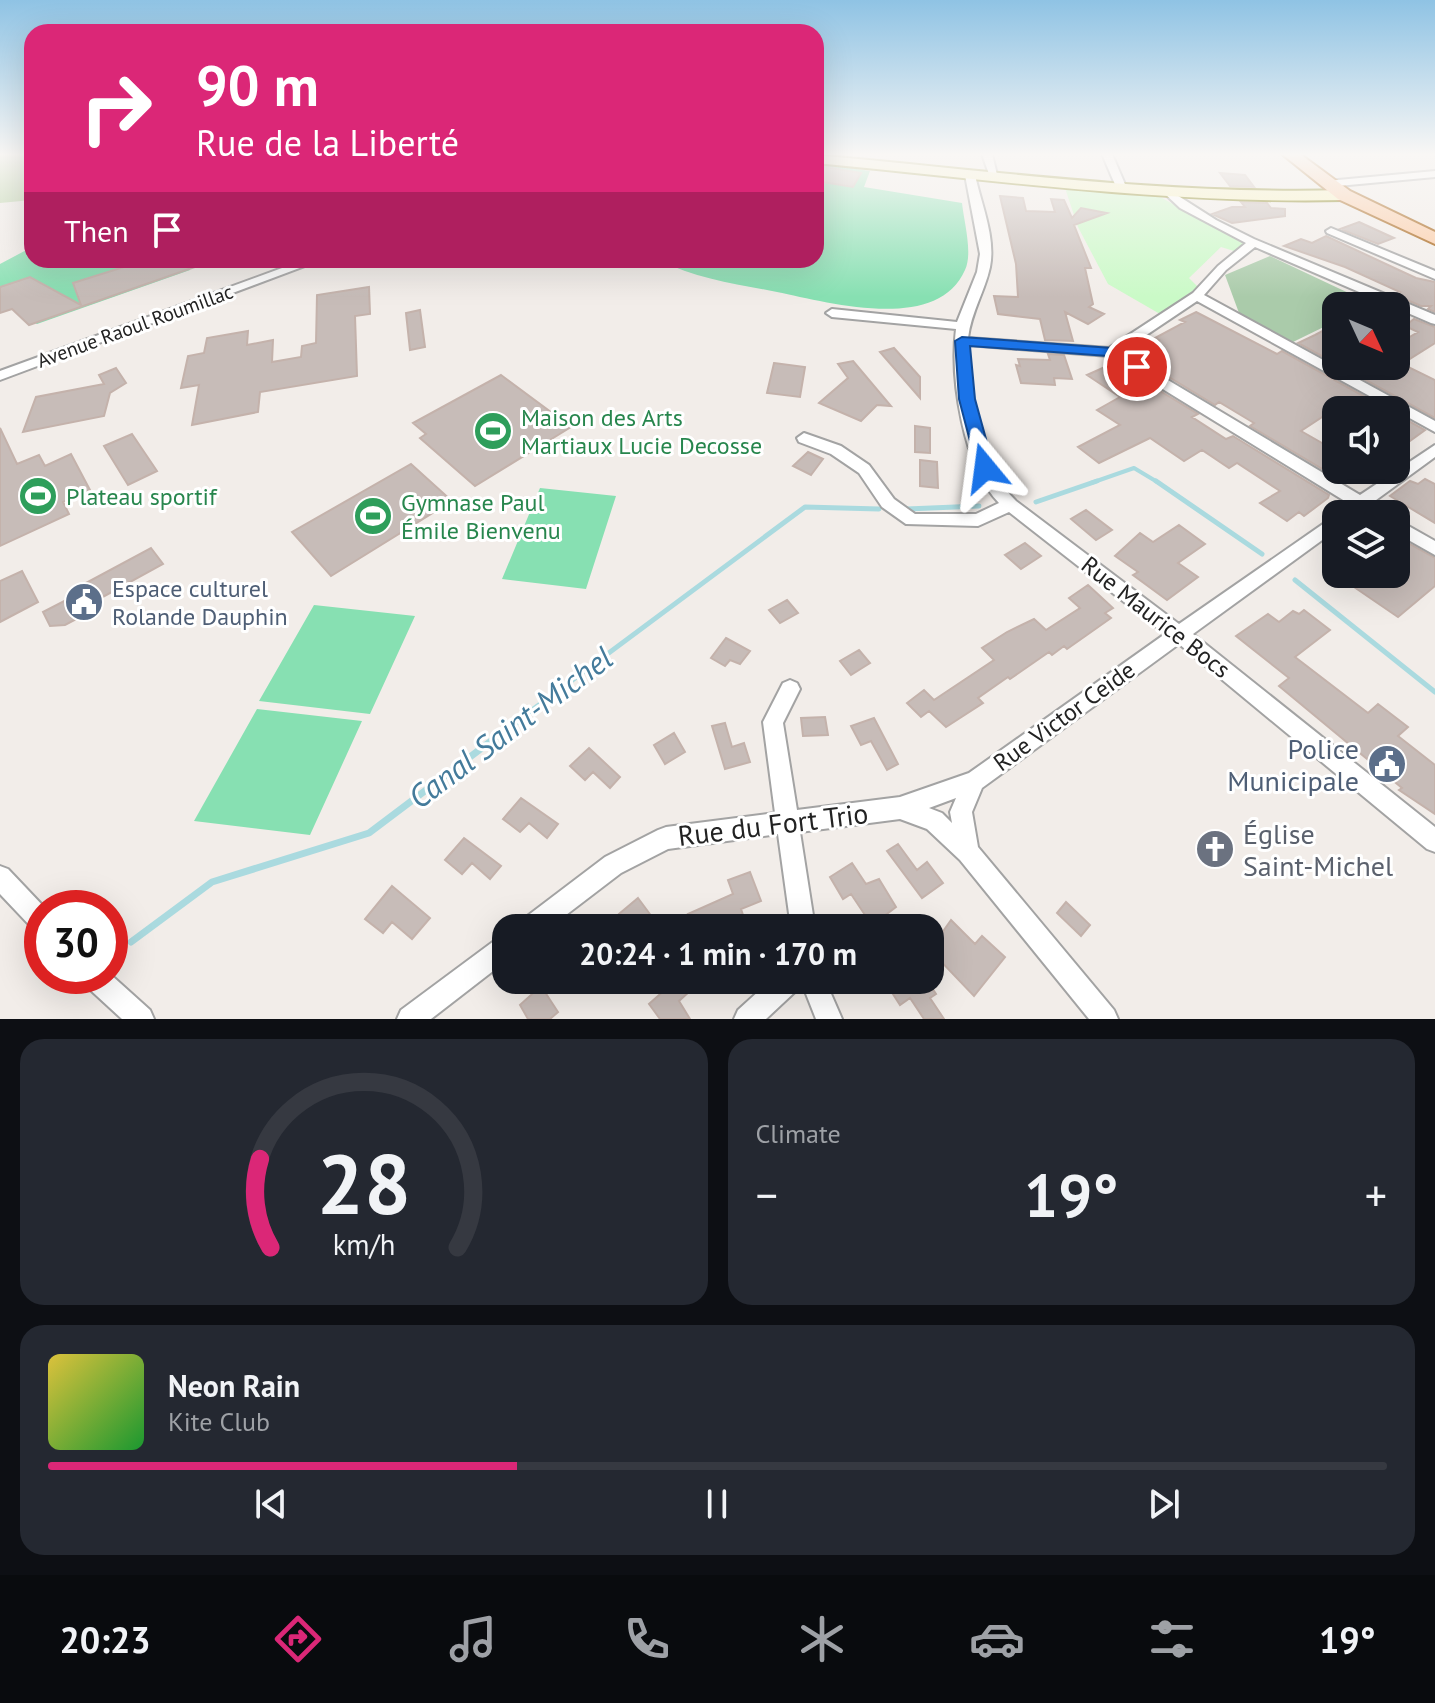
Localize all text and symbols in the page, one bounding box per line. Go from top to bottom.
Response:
text: 90 m [196,49,319,121]
icon: right [64,56,168,160]
text: Rue de la Liberté [196,119,459,166]
icon: arrive [145,208,189,252]
text: Then [64,211,129,250]
street label: Avenue Raoul Roumillac [33,278,237,374]
north arrow [1322,292,1410,380]
map controls [1322,292,1410,588]
pin [1103,333,1171,401]
icon: arrive [1115,345,1159,389]
button: sound [1322,396,1410,484]
place label: Maison des Arts Martiaux Lucie Decosse [521,402,762,461]
sports icon: Maison des Arts Martiaux Lucie Decosse [472,410,514,452]
position arrow [943,426,1027,510]
sports icon: Plateau sportif [17,475,59,517]
place label: Plateau sportif [66,481,218,512]
place label: Gymnase Paul Émile Bienvenu [401,487,561,546]
sports icon: Gymnase Paul Émile Bienvenu [352,495,394,537]
button: layers [1322,500,1410,588]
street label: Rue Maurice Bocs [1075,549,1237,685]
place label: Espace culturel Rolande Dauphin [112,573,288,632]
public building icon: Espace culturel Rolande Dauphin [63,581,105,623]
water label: Canal Saint-Michel [399,636,621,818]
street label: Rue Victor Ceide [987,654,1141,778]
place label: Police Municipale [1227,730,1359,799]
public building icon: Police Municipale [1366,743,1408,785]
street label: Rue du Fort Trio [676,794,870,854]
place label: Église Saint-Michel [1243,815,1393,884]
church icon: Église Saint-Michel [1194,828,1236,870]
speed limit sign: 30 [24,890,128,994]
text: 20:24 · 1 min · 170 m [579,934,857,973]
text: Climate [756,1117,841,1150]
text: 28 [317,1129,411,1237]
text: 19° [1024,1156,1118,1234]
text: − [756,1166,778,1223]
text: + [1365,1166,1387,1223]
text: km/h [332,1226,395,1263]
text: Neon Rain [168,1366,300,1405]
text: Kite Club [168,1405,270,1438]
icon: previous [249,1482,293,1526]
icon: pause [695,1482,739,1526]
icon: next [1142,1482,1186,1526]
icon: directions [270,1611,326,1667]
icon: music [445,1611,501,1667]
icon: phone [619,1611,675,1667]
icon: climate [794,1611,850,1667]
icon: car [969,1611,1025,1667]
icon: filters [1144,1611,1200,1667]
text: 20:23 [59,1616,151,1663]
text: 19° [1319,1616,1375,1663]

